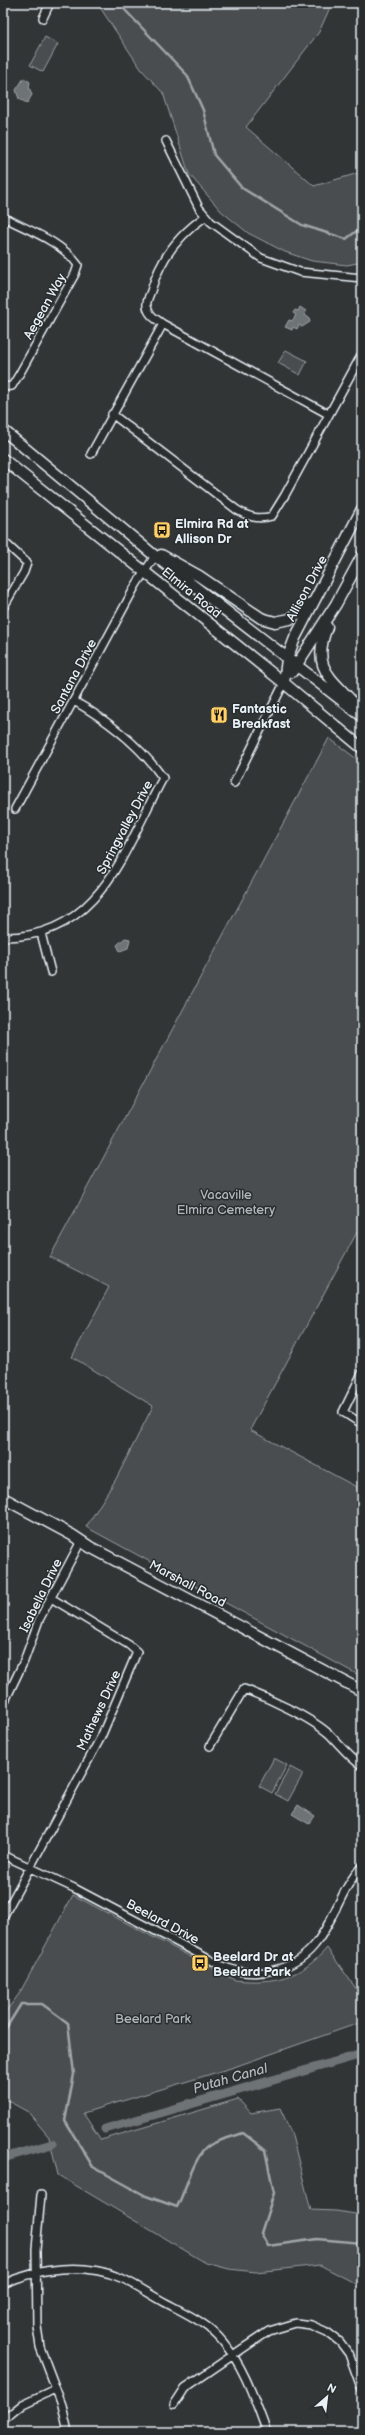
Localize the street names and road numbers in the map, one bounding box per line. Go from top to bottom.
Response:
street label: Aegean Way [20,271,70,342]
street label: Allison Drive [283,553,331,624]
street label: Elmira Road [158,564,224,622]
street label: Santana Drive [48,636,100,717]
street label: Springvalley Drive [93,778,156,877]
street label: Isabella Drive [16,1556,66,1635]
street label: Marshall Road [146,1557,229,1611]
street label: Mathews Drive [73,1667,125,1753]
street label: Beelard Drive [123,1896,202,1948]

